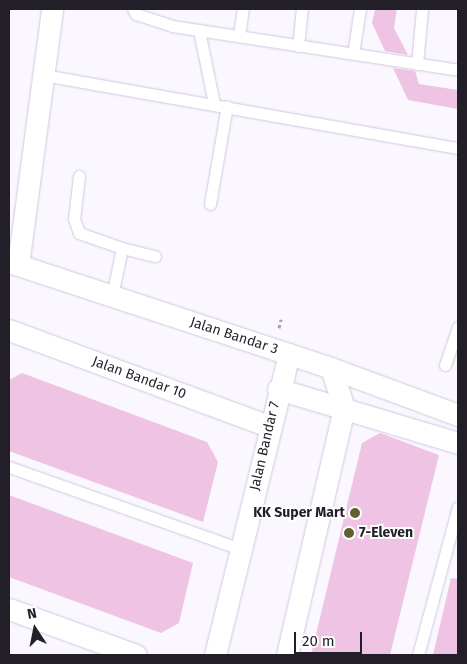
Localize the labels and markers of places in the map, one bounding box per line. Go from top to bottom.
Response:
place label: KK Super Mart [253,505,345,521]
marker: KK Super Mart [349,507,361,519]
place label: 7-Eleven [359,525,413,541]
marker: 7-Eleven [343,527,355,539]

